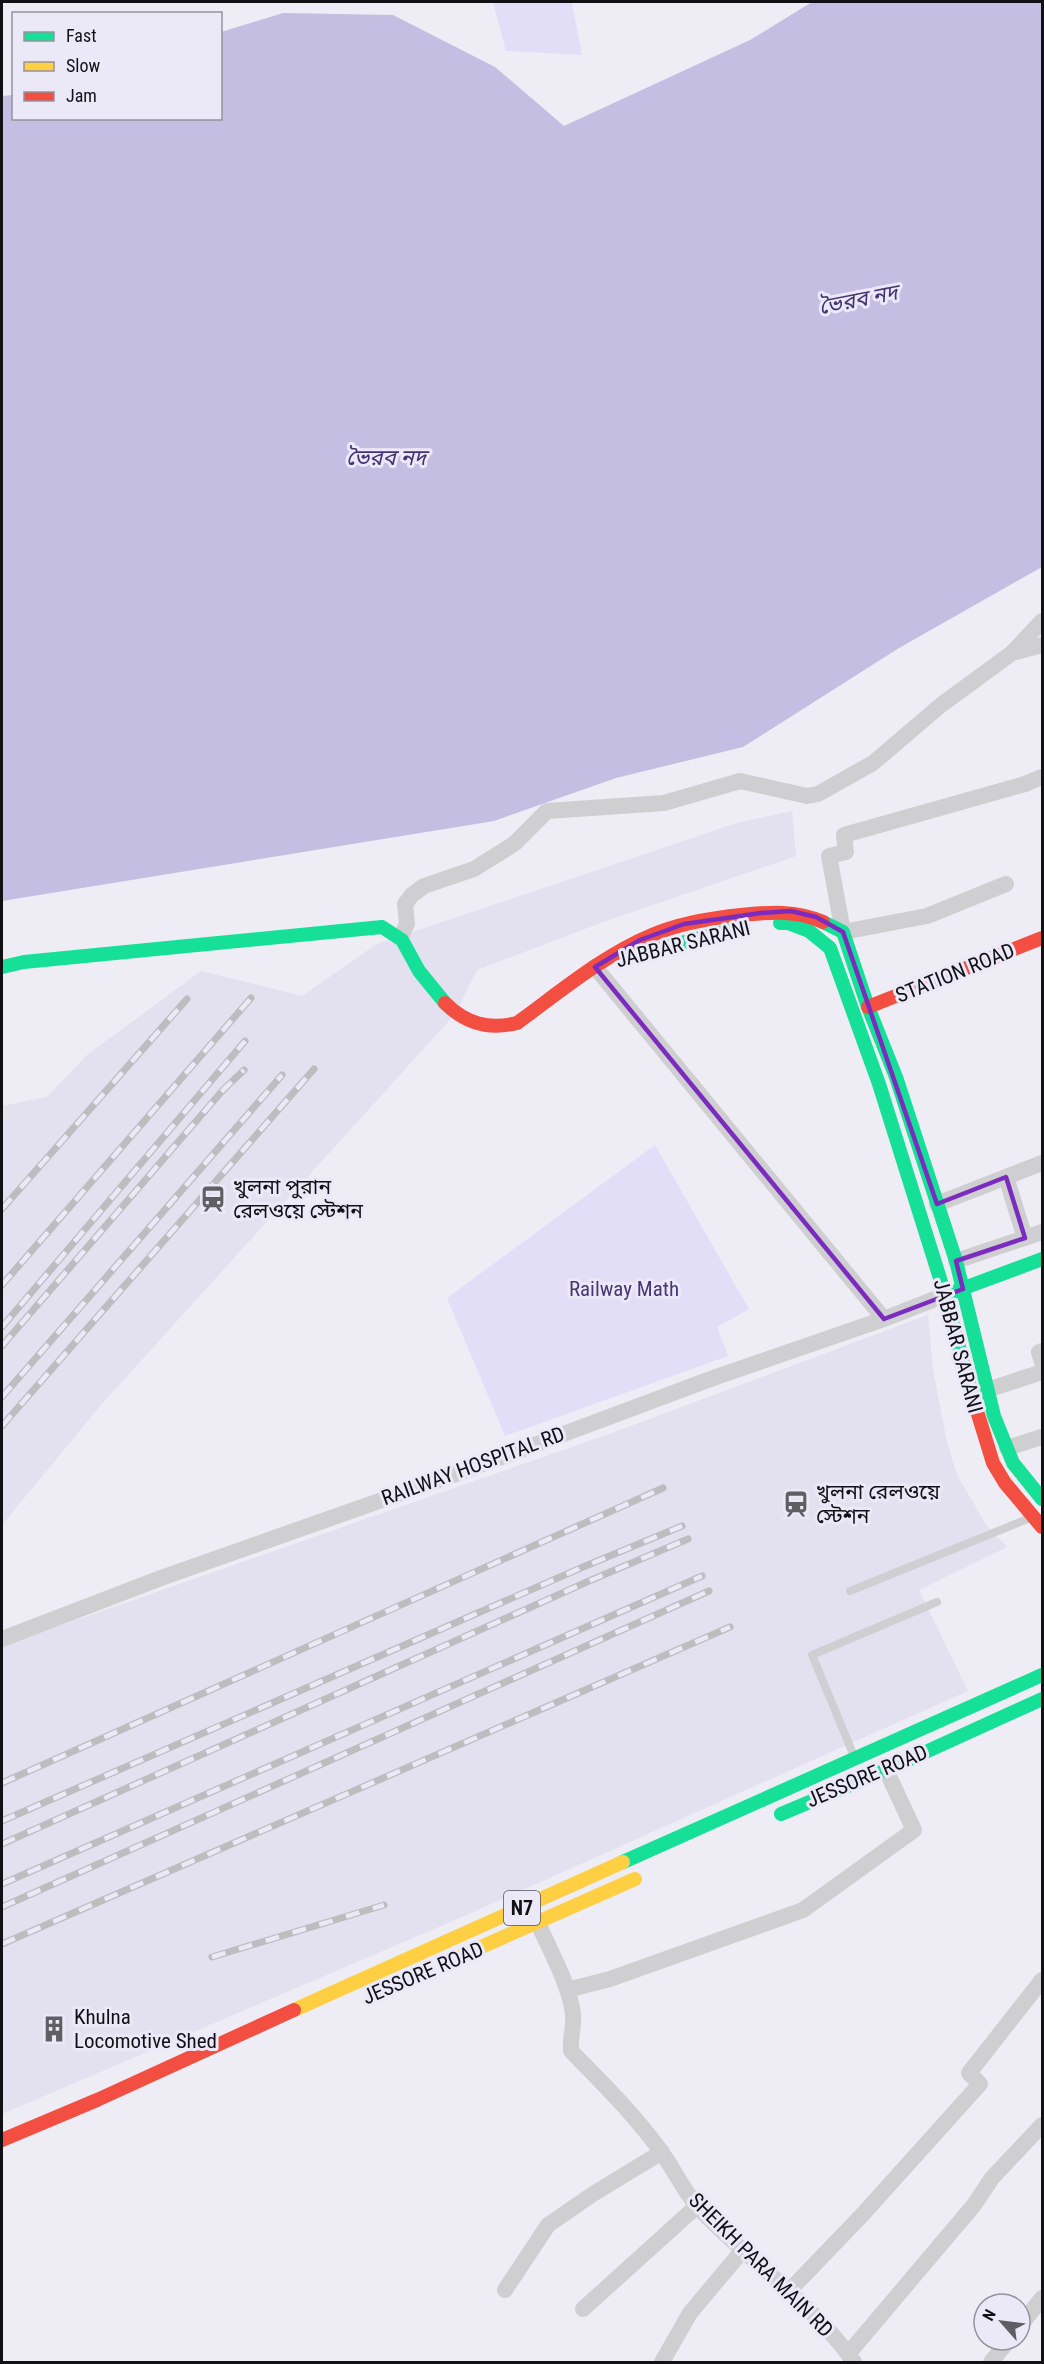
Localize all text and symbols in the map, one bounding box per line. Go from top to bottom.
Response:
legend [12,12,222,120]
text: Fast [66,25,97,46]
text: Slow [66,55,101,76]
text: Jam [66,85,97,106]
water label: ভৈরব নদ [816,278,904,319]
water label: ভৈরব নদ [346,444,430,470]
street label: JABBAR SARANI [613,916,753,972]
street label: STATION ROAD [892,938,1018,1008]
place label: খুলনা পুরান রেলওয়ে স্টেশন [233,1175,363,1223]
station icon: খুলনা পুরান রেলওয়ে স্টেশন [198,1184,228,1214]
street label: JABBAR SARANI [929,1276,987,1416]
park label: Railway Math [569,1277,679,1301]
street label: RAILWAY HOSPITAL RD [378,1422,568,1510]
place label: খুলনা রেলওয়ে স্টেশন [816,1480,941,1528]
station icon: খুলনা রেলওয়ে স্টেশন [781,1489,811,1519]
street label: JESSORE ROAD [803,1740,931,1812]
road number: N7 [504,1891,540,1925]
street label: JESSORE ROAD [359,1937,487,2009]
place label: Khulna Locomotive Shed [74,2005,217,2053]
building icon: Khulna Locomotive Shed [39,2014,69,2044]
street label: SHEIKH PARA MAIN RD [684,2188,838,2342]
north arrow [972,2292,1032,2352]
text: N [979,2306,1000,2324]

